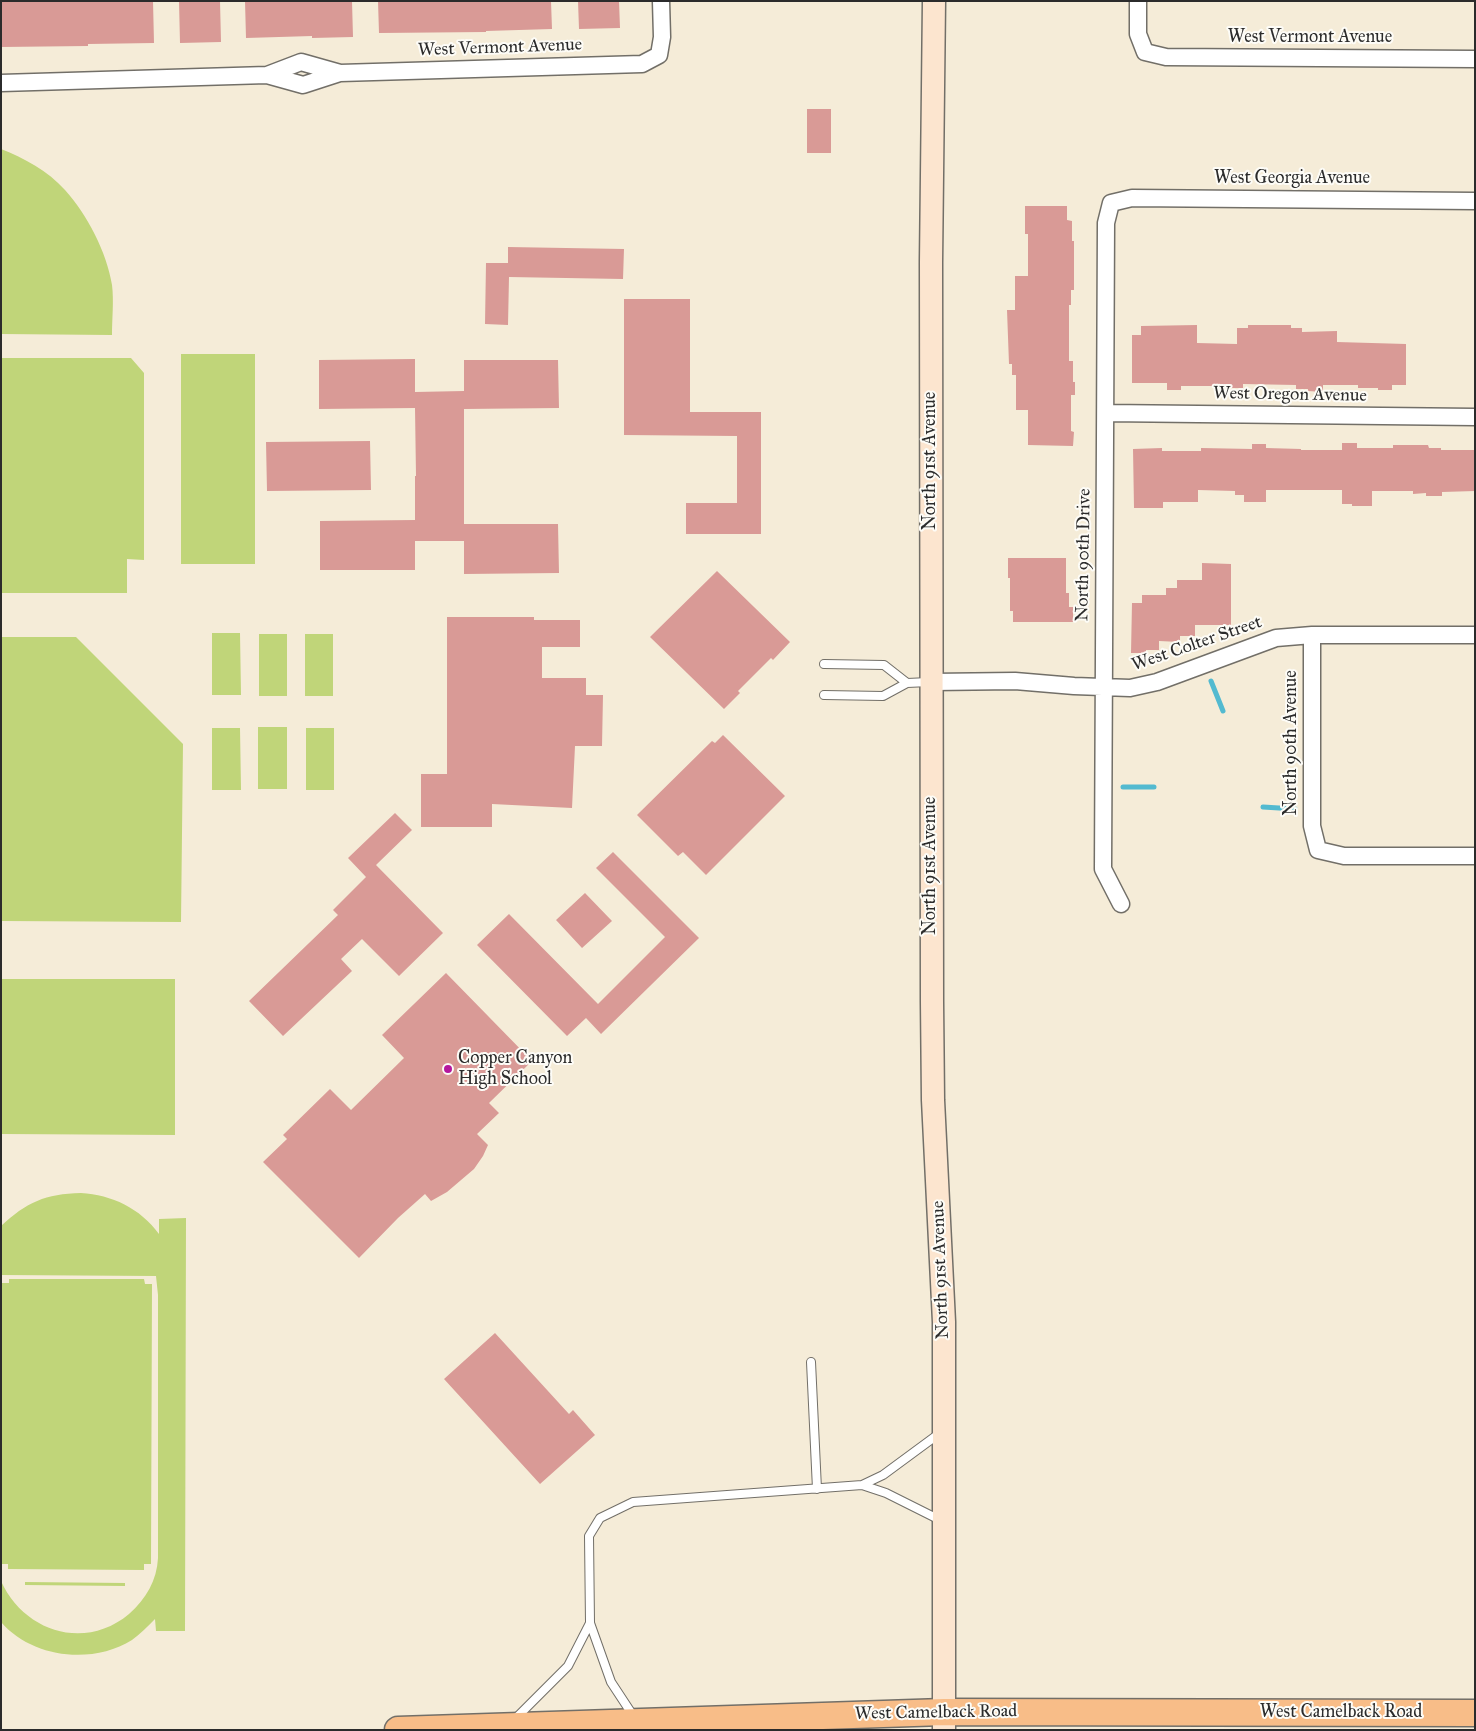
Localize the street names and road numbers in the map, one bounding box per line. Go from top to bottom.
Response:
street label: West Vermont Avenue [1228,27,1392,49]
street label: West Vermont Avenue [417,34,583,62]
street label: West Georgia Avenue [1214,168,1370,190]
street label: West Oregon Avenue [1213,383,1367,407]
street label: North 91st Avenue [920,392,942,530]
street label: North 90th Drive [1072,488,1096,622]
street label: West Colter Street [1129,612,1265,676]
street label: North 90th Avenue [1281,670,1303,816]
street label: North 91st Avenue [920,797,942,935]
street label: North 91st Avenue [928,1200,954,1340]
street label: West Camelback Road [855,1701,1017,1725]
street label: West Camelback Road [1260,1702,1422,1724]

